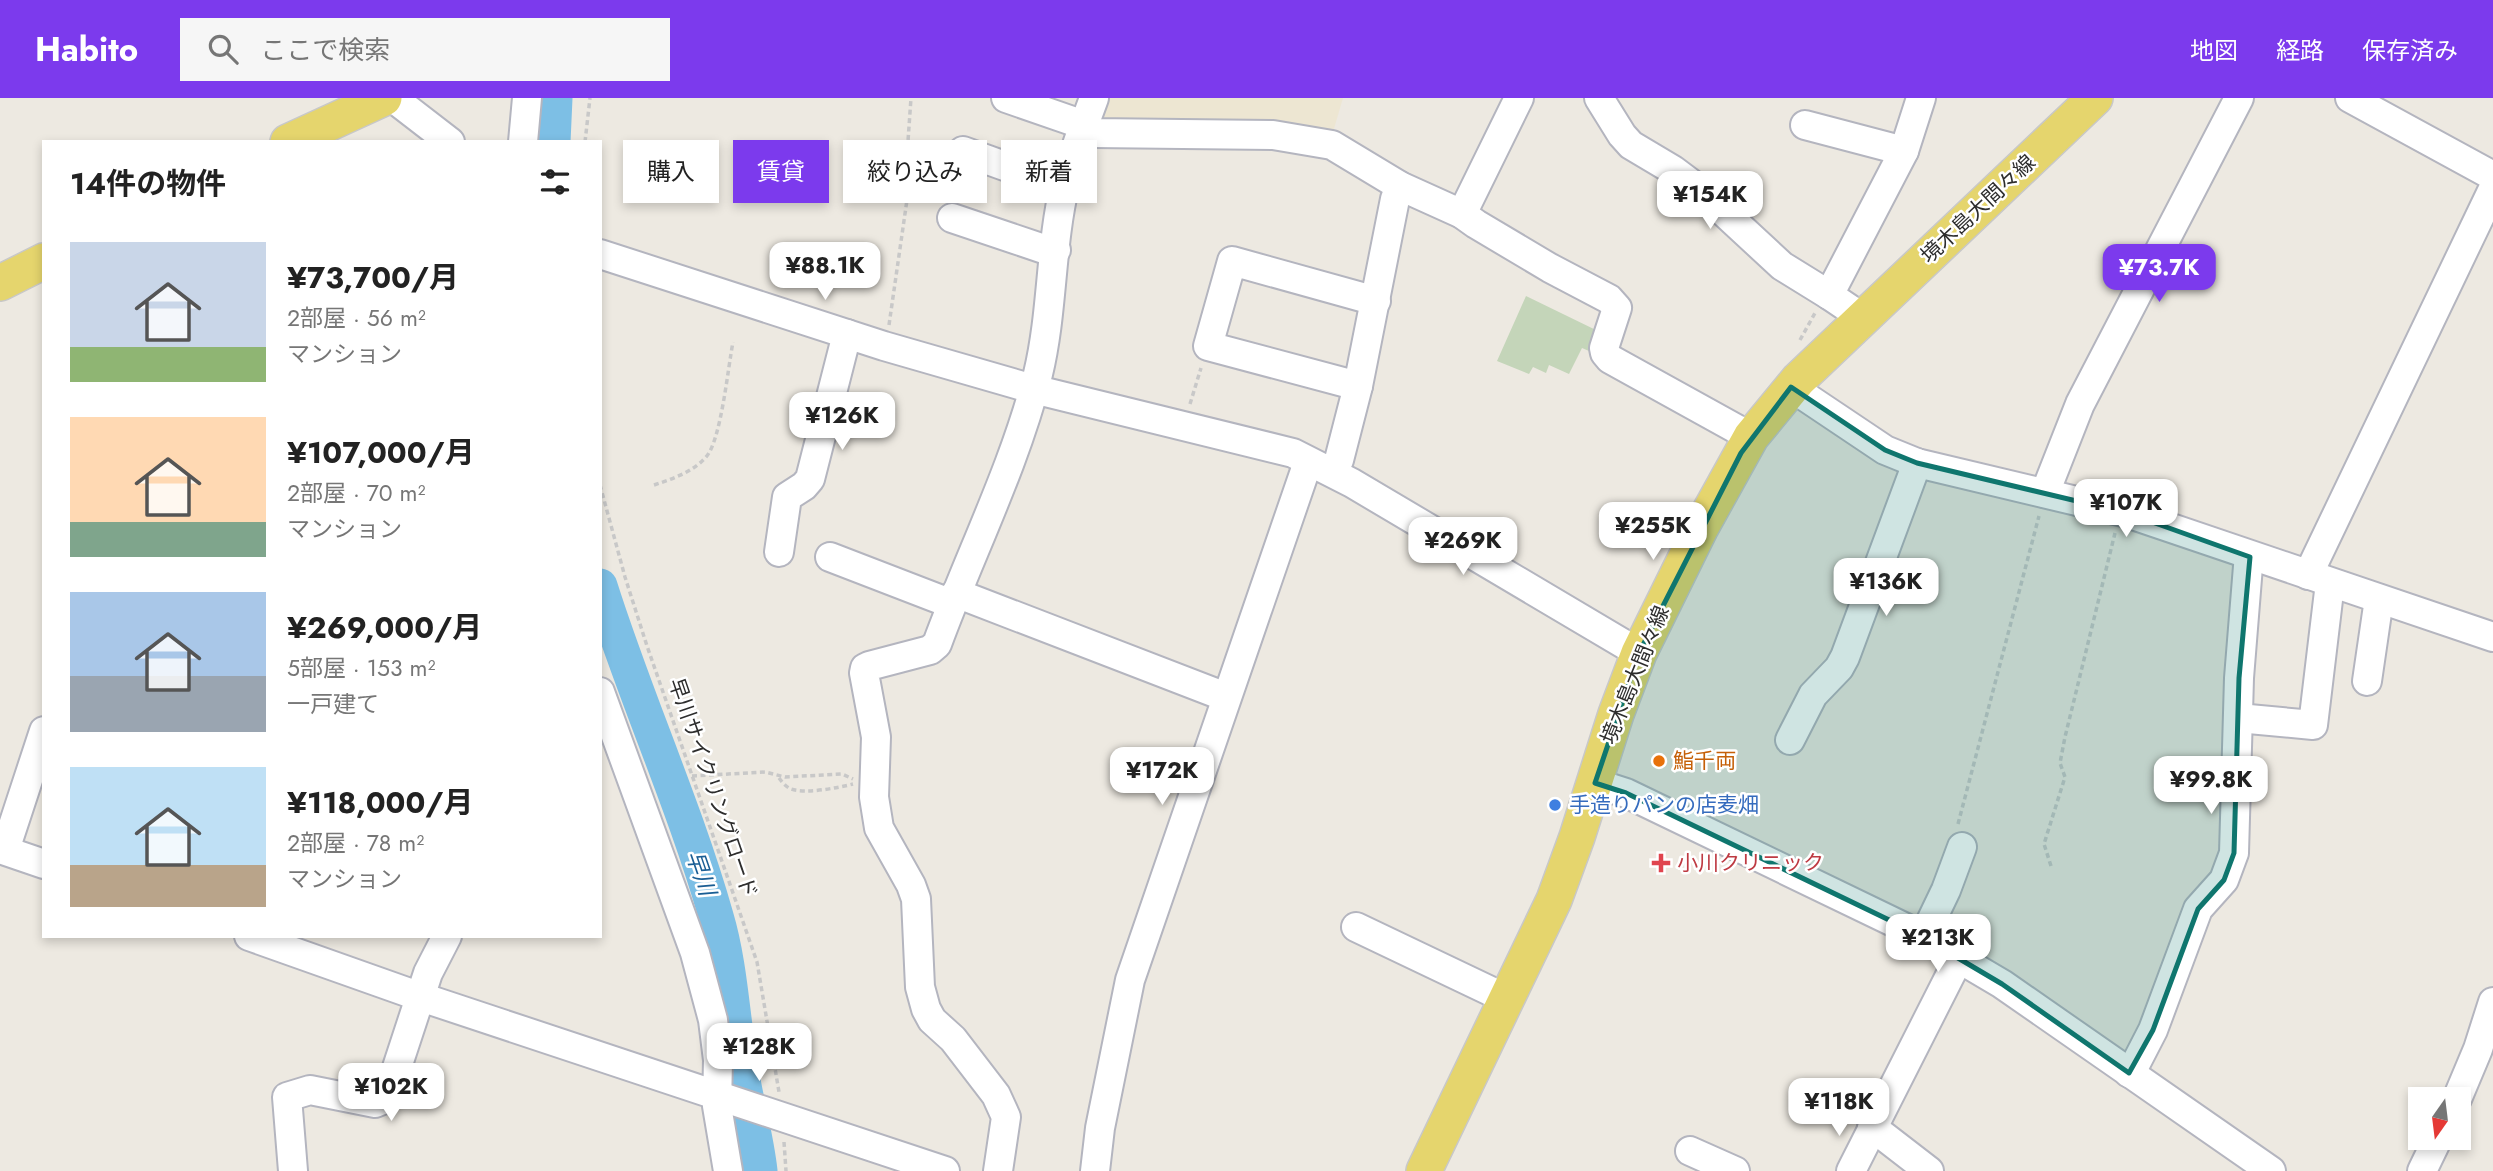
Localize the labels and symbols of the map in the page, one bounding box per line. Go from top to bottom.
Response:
street label: 境木島大間々線 [1914,148,2042,270]
pin: ¥154K [1661,172,1759,231]
pin: ¥88.1K [768,242,882,302]
pin: ¥73.7K [2102,244,2216,304]
pin: ¥126K [793,392,891,452]
pin: ¥107K [2077,480,2175,539]
pin: ¥255K [1604,503,1702,562]
pin: ¥269K [1414,518,1512,577]
pin: ¥136K [1837,559,1935,618]
street label: 境木島大間々線 [1594,601,1676,749]
street label: 早川サイクリングロード [663,675,763,901]
place label: 鮨千両 [1673,746,1736,776]
pin: ¥172K [1113,748,1211,807]
marker: 鮨千両 [1651,753,1667,769]
pin: ¥99.8K [2154,756,2268,816]
place label: 手造りパンの店麦畑 [1569,790,1759,820]
marker: 手造りパンの店麦畑 [1547,797,1563,813]
water label: 早川 [680,847,722,899]
place label: 小川クリニック [1677,848,1824,878]
marker: 小川クリニック [1651,853,1671,873]
pin: ¥213K [1889,914,1987,974]
pin: ¥128K [710,1024,808,1083]
pin: ¥102K [342,1063,440,1123]
pin: ¥118K [1790,1079,1888,1138]
north arrow [2408,1087,2471,1150]

